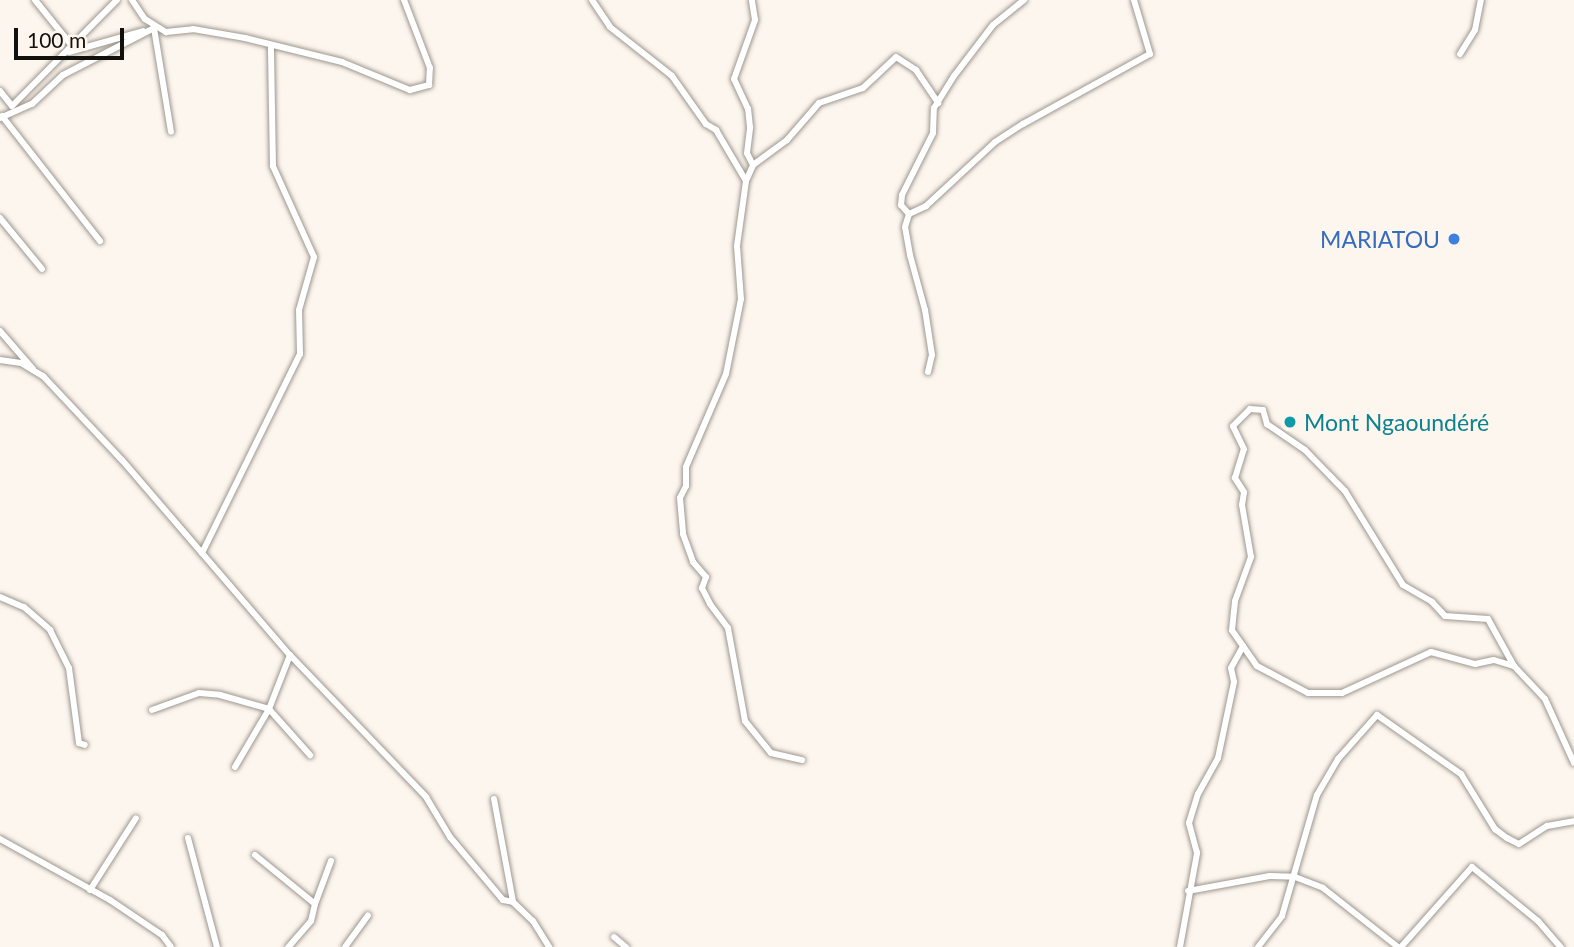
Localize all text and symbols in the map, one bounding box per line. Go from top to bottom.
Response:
scale bar [18,14,128,58]
text: 100 m [27,27,86,52]
place label: MARIATOU [1320,225,1440,253]
marker: MARIATOU [1446,231,1462,247]
place label: Mont Ngaoundéré [1304,408,1489,436]
marker: Mont Ngaoundéré [1282,414,1298,430]

